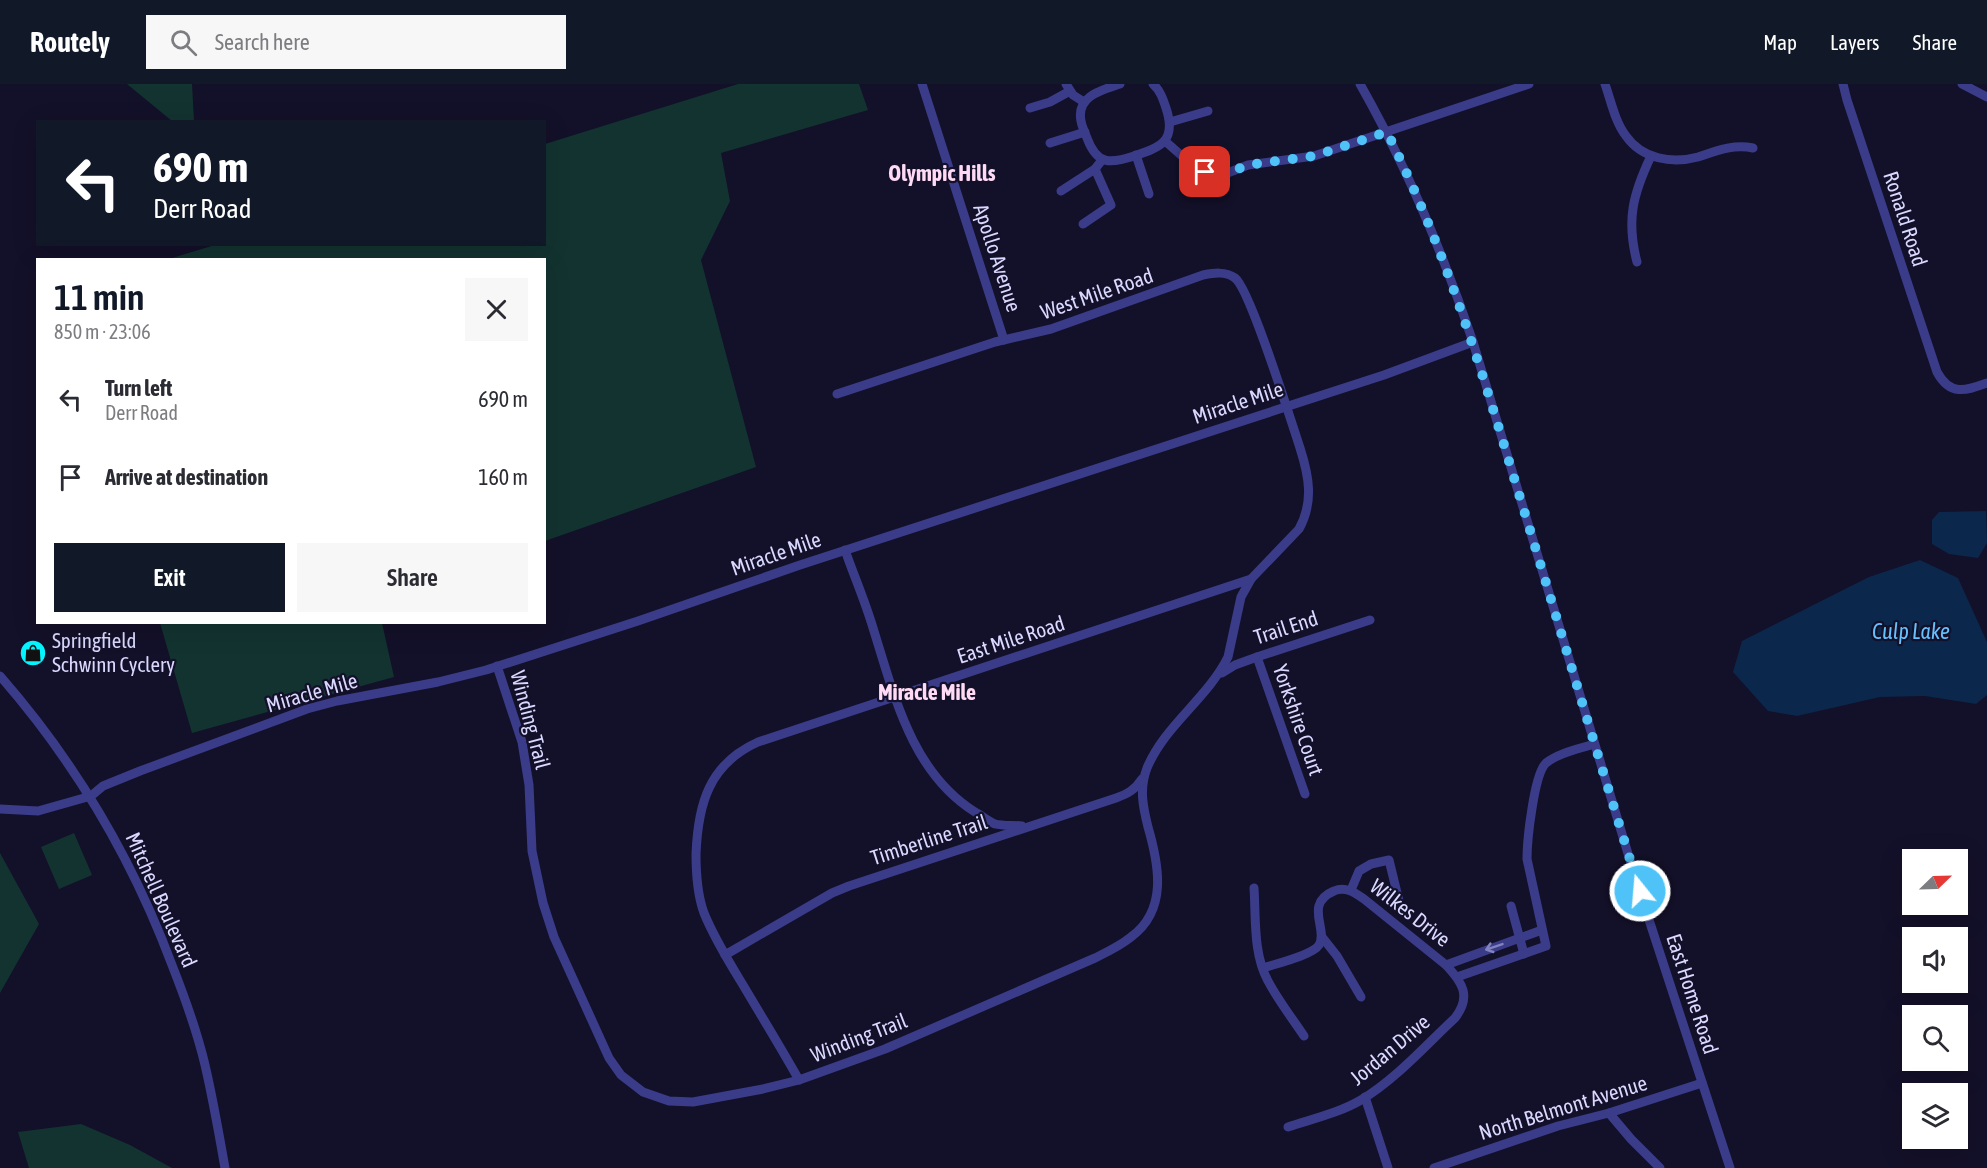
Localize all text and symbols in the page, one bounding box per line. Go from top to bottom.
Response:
search box [146,15,566,69]
text: Routely [30,26,110,58]
icon: search [167,26,200,59]
text: Search here [215,29,310,55]
text: Map [1763,30,1797,54]
text: Layers [1830,30,1880,54]
text: Share [1913,30,1957,54]
text: 690 m [153,143,248,191]
icon: left [54,144,132,222]
pin [1179,146,1230,197]
icon: arrive [1188,155,1221,188]
district label: Olympic Hills [888,160,996,186]
street label: Ronald Road [1879,168,1933,269]
text: Derr Road [153,193,252,224]
street label: Apollo Avenue [969,201,1027,315]
street label: West Mile Road [1037,263,1156,323]
text: 11 min [54,276,144,318]
button: close [465,278,528,341]
text: 850 m · 23:06 [54,320,151,343]
text: Turn left [105,375,172,401]
street label: Miracle Mile [1189,376,1286,428]
icon: left [54,383,87,416]
text: 690 m [478,386,528,412]
text: Derr Road [105,401,178,424]
icon: arrive [54,461,87,494]
text: Arrive at destination [105,464,268,490]
text: 160 m [478,464,528,490]
street label: Miracle Mile [727,526,824,580]
button: Exit [54,543,285,612]
button: Share [297,543,528,612]
street label: Trail End [1251,605,1321,649]
street label: East Mile Road [954,610,1068,668]
water label: Culp Lake [1872,618,1950,644]
place label: Springfield Schwinn Cyclery [52,628,175,676]
shop icon: Springfield Schwinn Cyclery [18,638,48,668]
street label: Yorkshire Court [1269,661,1329,778]
street label: Miracle Mile [263,668,360,716]
street label: Winding Trail [506,668,556,772]
district label: Miracle Mile [878,679,976,705]
street label: Timberline Trail [867,809,990,869]
street label: Mitchell Boulevard [121,828,202,971]
north arrow [1902,849,1968,915]
map controls [1902,849,1968,1149]
position arrow [1608,859,1672,923]
street label: Wilkes Drive [1366,874,1455,951]
button: sound [1902,927,1968,993]
street label: East Home Road [1662,931,1724,1057]
one-way arrow [1485,942,1504,953]
button: search [1902,1005,1968,1071]
street label: Winding Trail [807,1008,910,1066]
street label: Jordan Drive [1345,1009,1434,1089]
street label: North Belmont Avenue [1476,1070,1650,1144]
button: layers [1902,1083,1968,1149]

